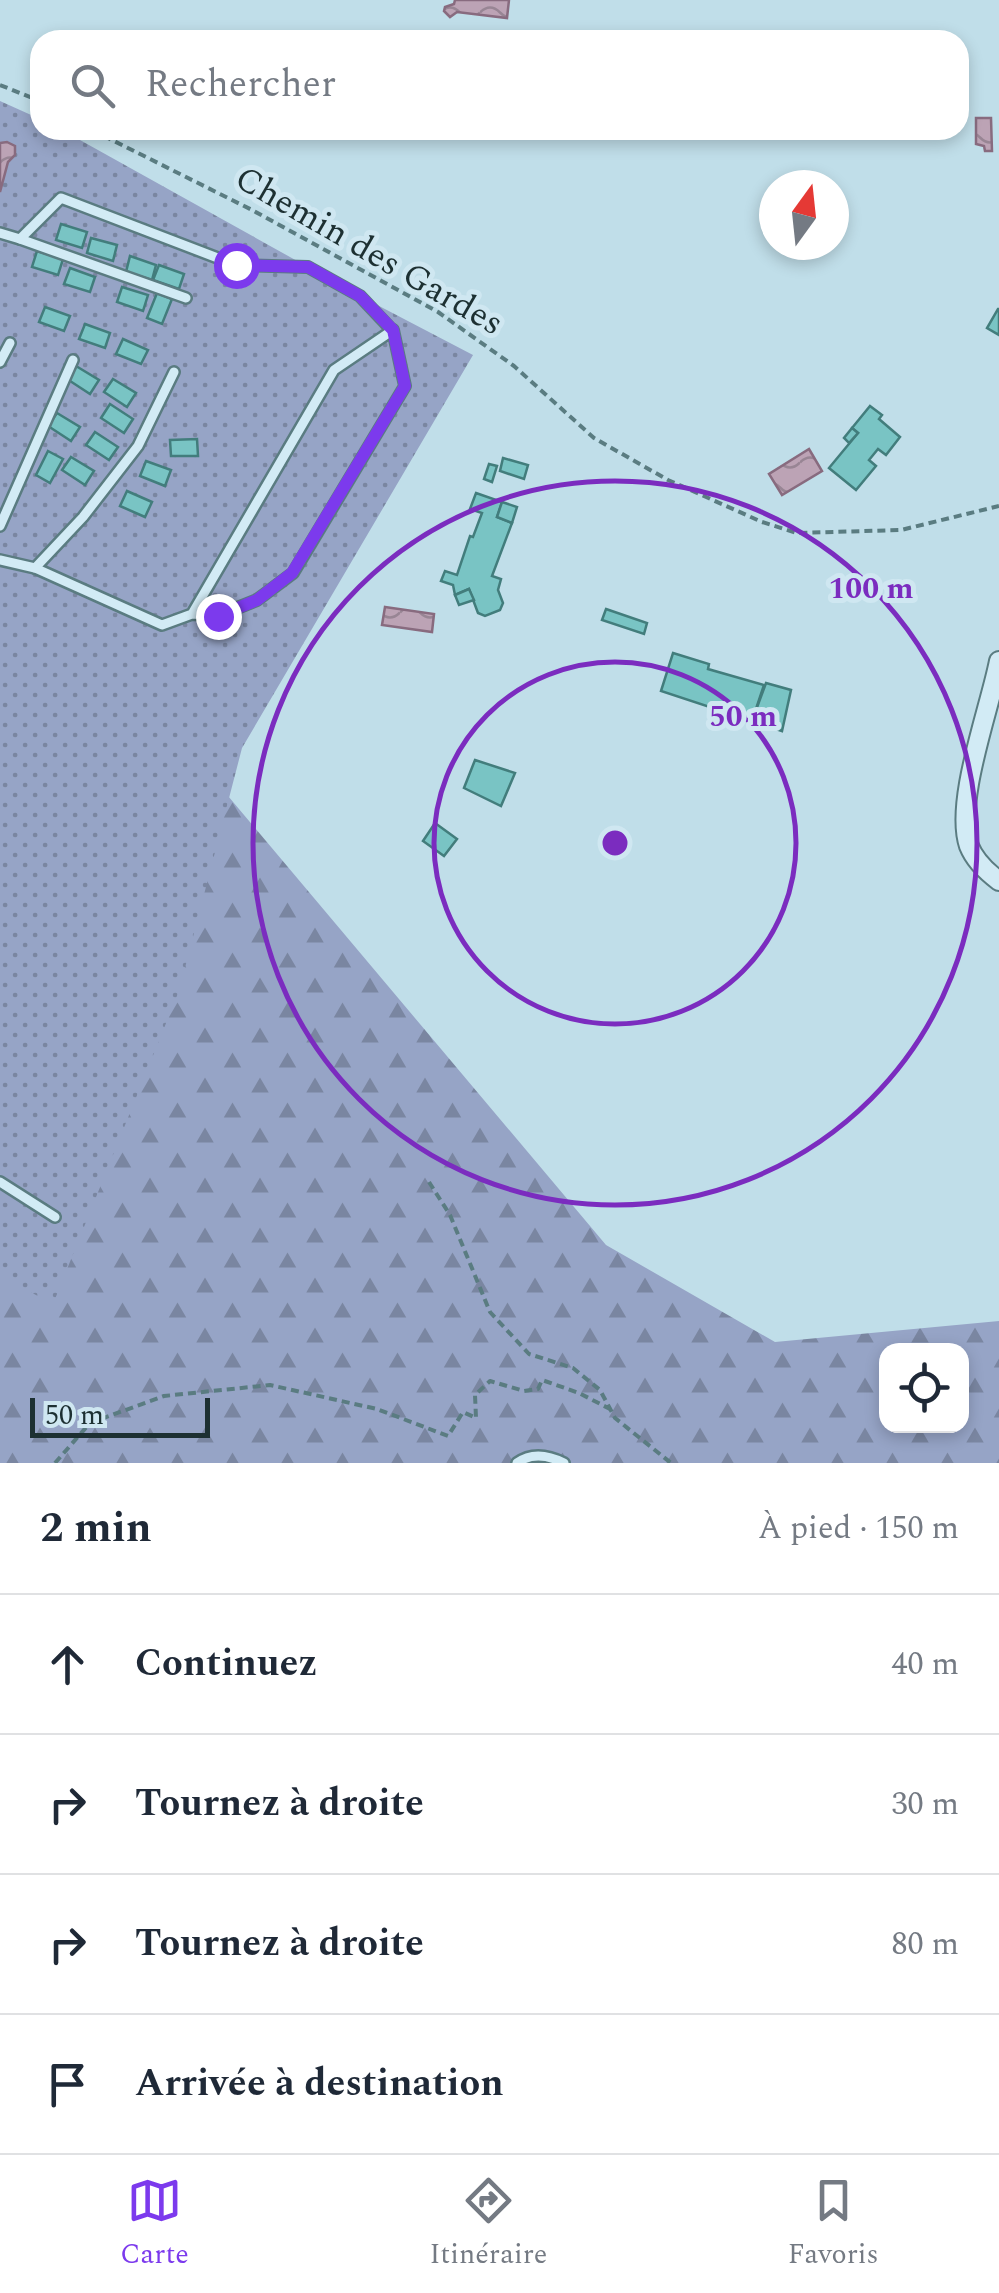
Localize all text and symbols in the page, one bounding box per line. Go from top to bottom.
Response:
search box [30,30,969,140]
text: Rechercher [145,56,336,114]
icon: search [65,58,120,113]
street label: Chemin des Gardes [225,152,513,350]
north arrow [759,170,849,260]
route start [214,243,260,289]
text: 100 m [828,566,914,612]
route end [196,594,242,640]
text: 50 m [709,694,777,740]
centre of rings [597,825,633,861]
map controls [879,1343,969,1433]
button: locate [879,1343,969,1433]
scale bar [30,1393,210,1438]
text: 50 m [45,1394,104,1437]
text: 2 min [40,1497,152,1560]
text: À pied · 150 m [758,1504,959,1553]
text: Continuez [135,1635,317,1693]
icon: ahead [40,1637,95,1692]
text: 40 m [891,1640,959,1689]
text: Tournez à droite [135,1775,424,1833]
icon: right [40,1777,95,1832]
text: 30 m [891,1780,959,1829]
text: Tournez à droite [135,1915,424,1973]
icon: right [40,1917,95,1972]
text: 80 m [891,1920,959,1969]
text: Arrivée à destination [135,2055,504,2113]
icon: arrive [40,2057,95,2112]
tab: Carte [120,2173,189,2276]
tab: Itinéraire [429,2173,547,2276]
tab: Favoris [788,2173,879,2276]

